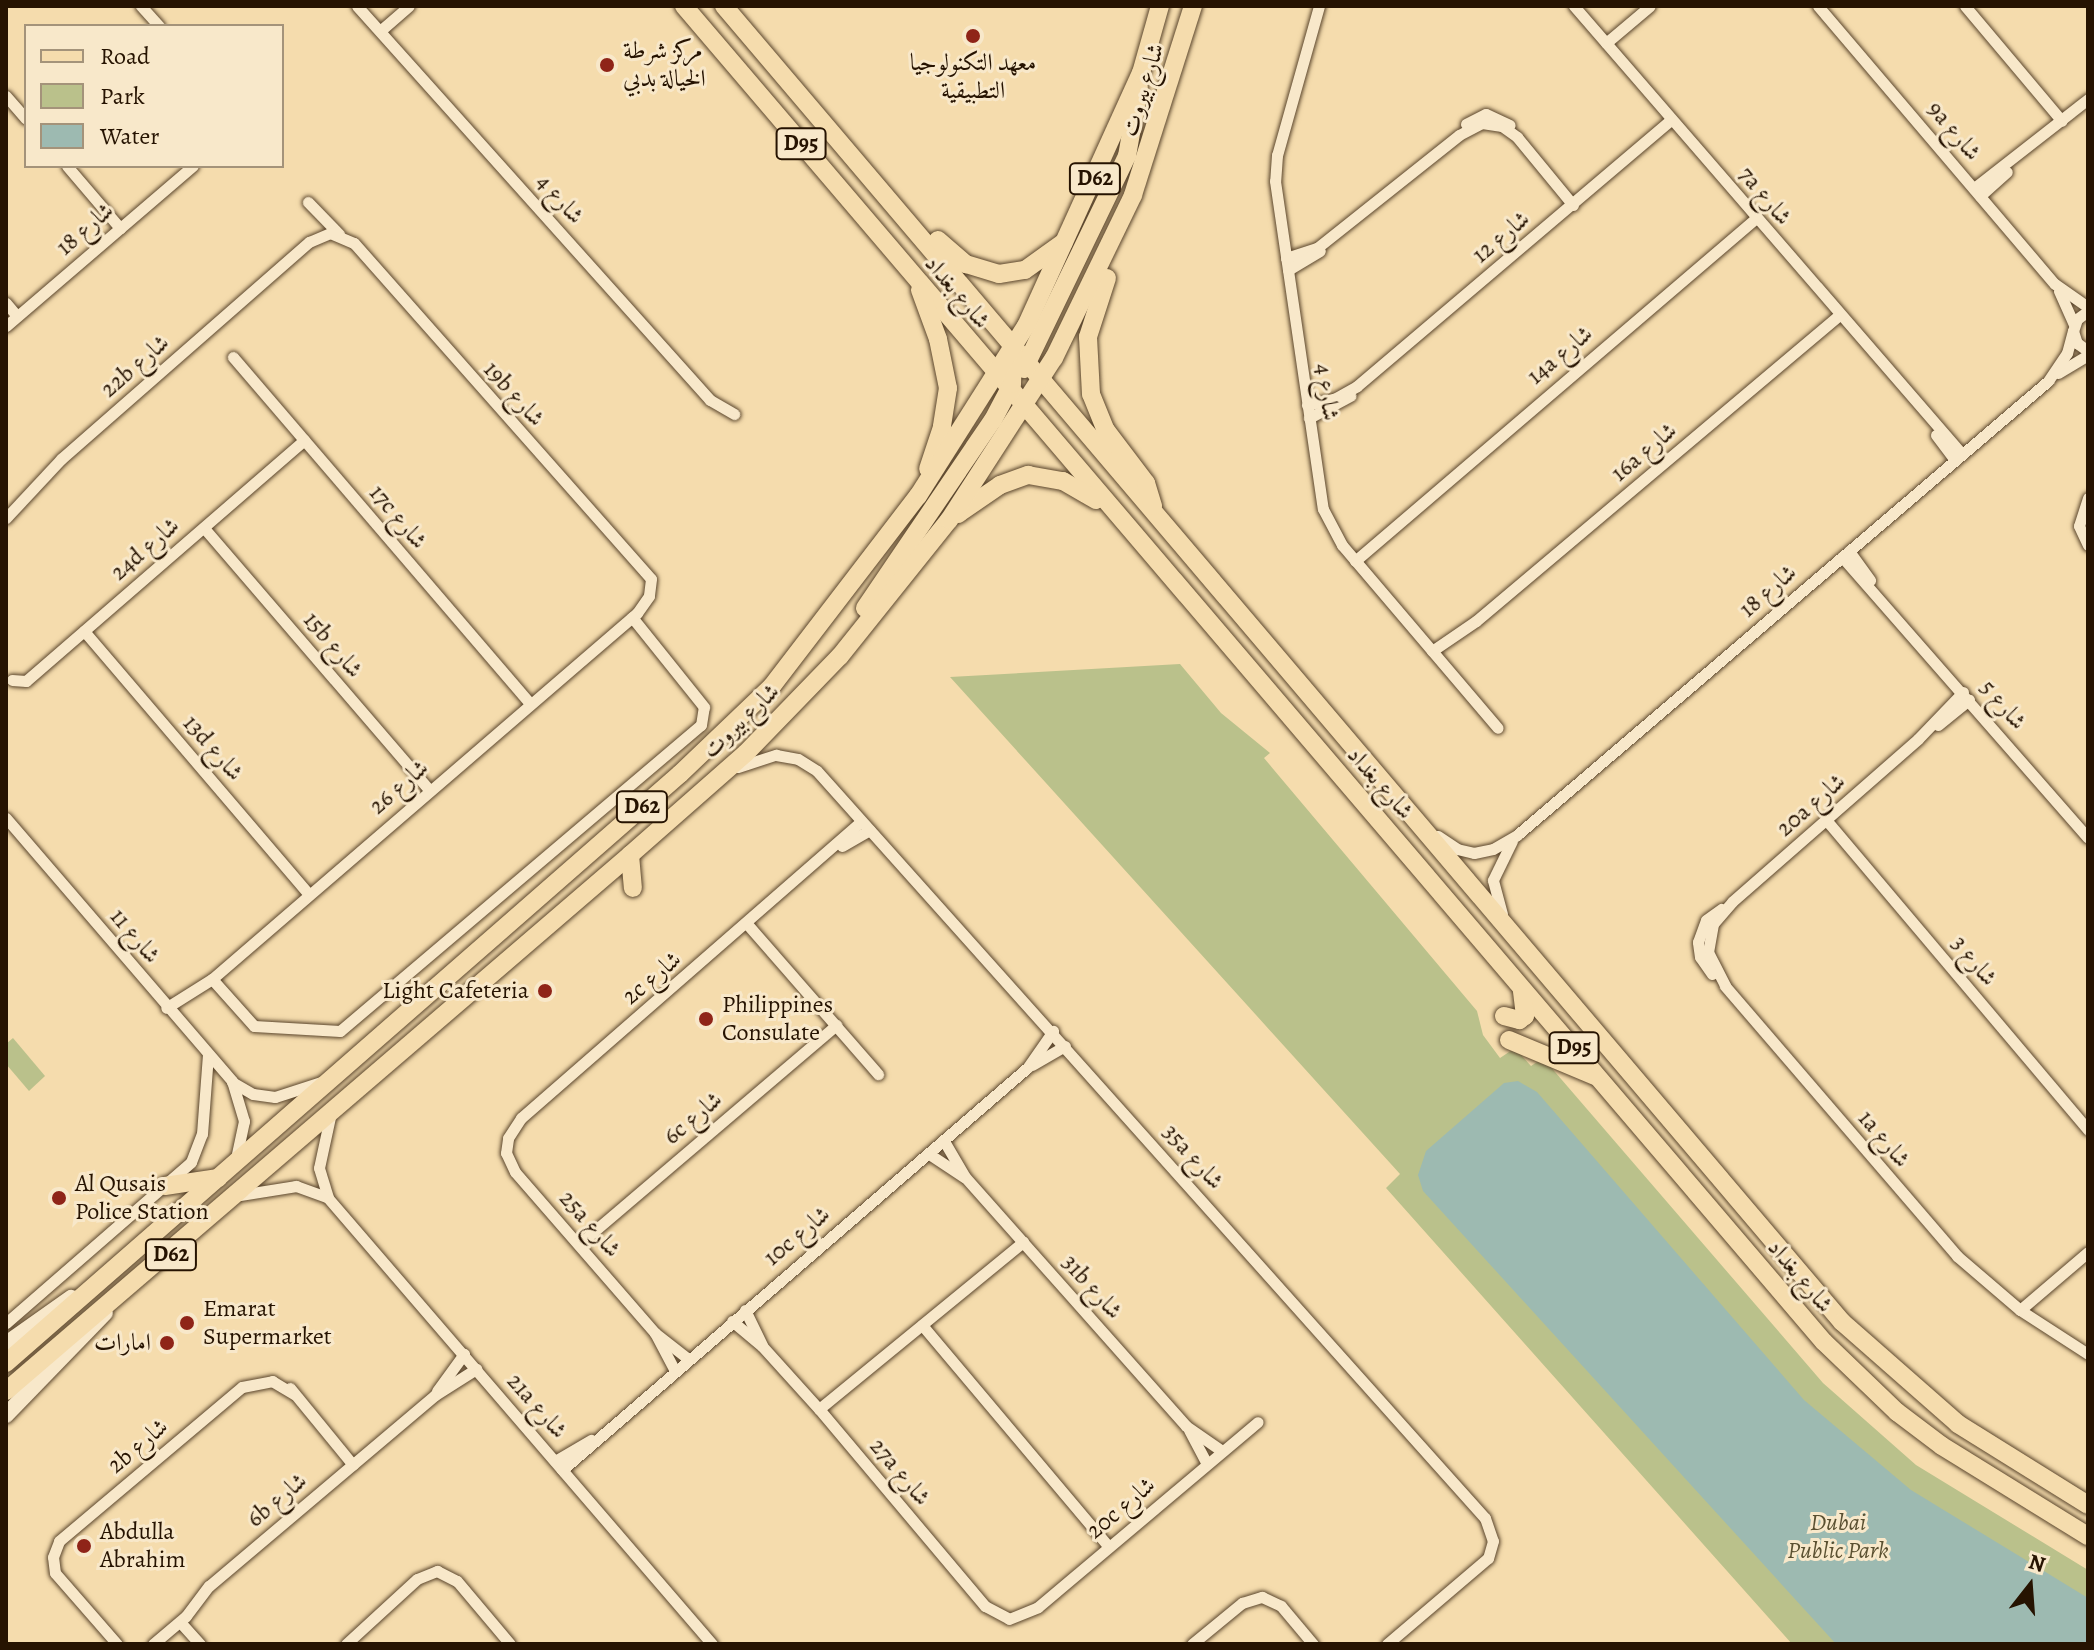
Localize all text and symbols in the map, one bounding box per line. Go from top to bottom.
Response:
legend [24,24,284,168]
marker: معهد التكنولوجيا التطبيقية [964,27,982,45]
place label: مركز شرطة الخيالة بدبي [623,37,706,93]
text: Road [100,40,150,72]
street label: شارع بيروت [1115,40,1171,140]
place label: معهد التكنولوجيا التطبيقية [910,49,1036,105]
marker: مركز شرطة الخيالة بدبي [598,56,616,74]
text: Park [100,80,145,112]
street label: 9a شارع [1921,95,1987,167]
text: Water [100,120,160,152]
road number: D95 [775,126,827,162]
road number: D62 [1067,161,1123,197]
street label: 7a شارع [1732,161,1798,231]
street label: شارع 4 [530,168,590,230]
street label: شارع 18 [51,196,119,262]
street label: شارع 12 [1466,205,1536,269]
street label: شارع بغداد [918,249,996,335]
street label: 14a شارع [1521,319,1599,391]
street label: 22b شارع [95,328,175,404]
street label: 19b شارع [477,355,551,433]
street label: شارع 4 [1309,362,1345,422]
street label: 16a شارع [1605,416,1683,488]
street label: 17c شارع [363,479,433,555]
street label: 24d شارع [105,511,185,587]
street label: شارع 18 [1734,558,1802,624]
street label: 15b شارع [297,606,369,684]
street label: شارع 5 [1974,674,2032,736]
street label: شارع بيروت [696,677,786,765]
street label: 13d شارع [177,709,249,787]
street label: شارع بغداد [1341,741,1419,825]
street label: شارع 26 [364,754,434,820]
street label: 20a شارع [1771,767,1851,843]
road number: D62 [614,789,670,825]
street label: شارع 11 [104,903,166,969]
street label: شارع 3 [1945,930,2003,992]
street label: 2c شارع [617,945,687,1011]
place label: Light Cafeteria [382,977,529,1005]
marker: Light Cafeteria [536,982,554,1000]
place label: Philippines Consulate [722,991,833,1047]
marker: Philippines Consulate [697,1010,715,1028]
road number: D95 [1548,1030,1600,1066]
street label: 6c شارع [658,1085,728,1151]
street label: 1a شارع [1852,1105,1916,1173]
street label: 35a شارع [1156,1118,1230,1196]
place label: Al Qusais Police Station [75,1170,209,1226]
street label: 25a شارع [553,1185,627,1263]
marker: Al Qusais Police Station [50,1189,68,1207]
street label: 10c شارع [758,1200,836,1272]
street label: شارع بغداد [1761,1233,1839,1319]
road number: D62 [143,1237,199,1273]
street label: 31b شارع [1056,1249,1128,1325]
place label: Emarat Supermarket [203,1295,332,1351]
marker: Emarat Supermarket [178,1314,196,1332]
place label: امارات [94,1329,151,1357]
marker: امارات [158,1334,176,1352]
street label: 21a شارع [501,1367,573,1445]
street label: 2b شارع [102,1412,174,1480]
street label: 27a شارع [864,1432,936,1512]
street label: 6b شارع [241,1467,313,1533]
street label: 20c شارع [1081,1471,1161,1545]
park label: Dubai Public Park [1787,1509,1889,1565]
place label: Abdulla Abrahim [100,1518,185,1574]
marker: Abdulla Abrahim [75,1537,93,1555]
north arrow [1990,1546,2070,1626]
text: N [2025,1546,2049,1580]

